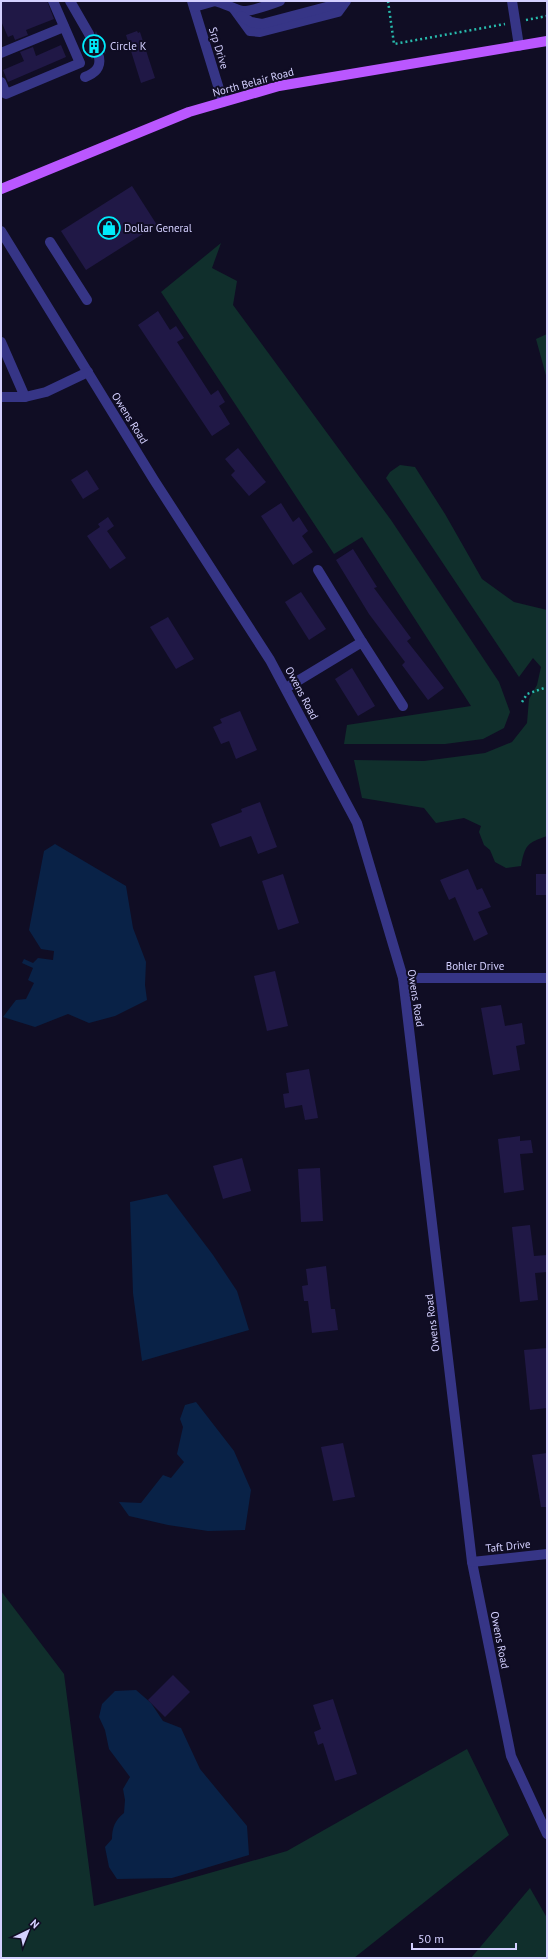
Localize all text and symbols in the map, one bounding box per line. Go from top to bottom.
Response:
street label: Srp Drive [206,25,232,71]
building icon: Circle K [81,33,107,59]
place label: Circle K [110,39,147,53]
street label: North Belair Road [211,64,295,100]
shop icon: Dollar General [96,215,122,241]
place label: Dollar General [124,221,193,235]
street label: Owens Road [109,390,151,446]
street label: Owens Road [282,664,322,722]
street label: Bohler Drive [446,959,505,973]
street label: Owens Road [405,968,427,1028]
street label: Owens Road [422,1293,442,1353]
street label: Taft Drive [485,1537,532,1555]
street label: Owens Road [488,1610,512,1670]
north arrow [8,1911,48,1951]
text: N [27,1916,42,1931]
scale bar [412,1925,516,1951]
text: 50 m [418,1931,444,1946]

